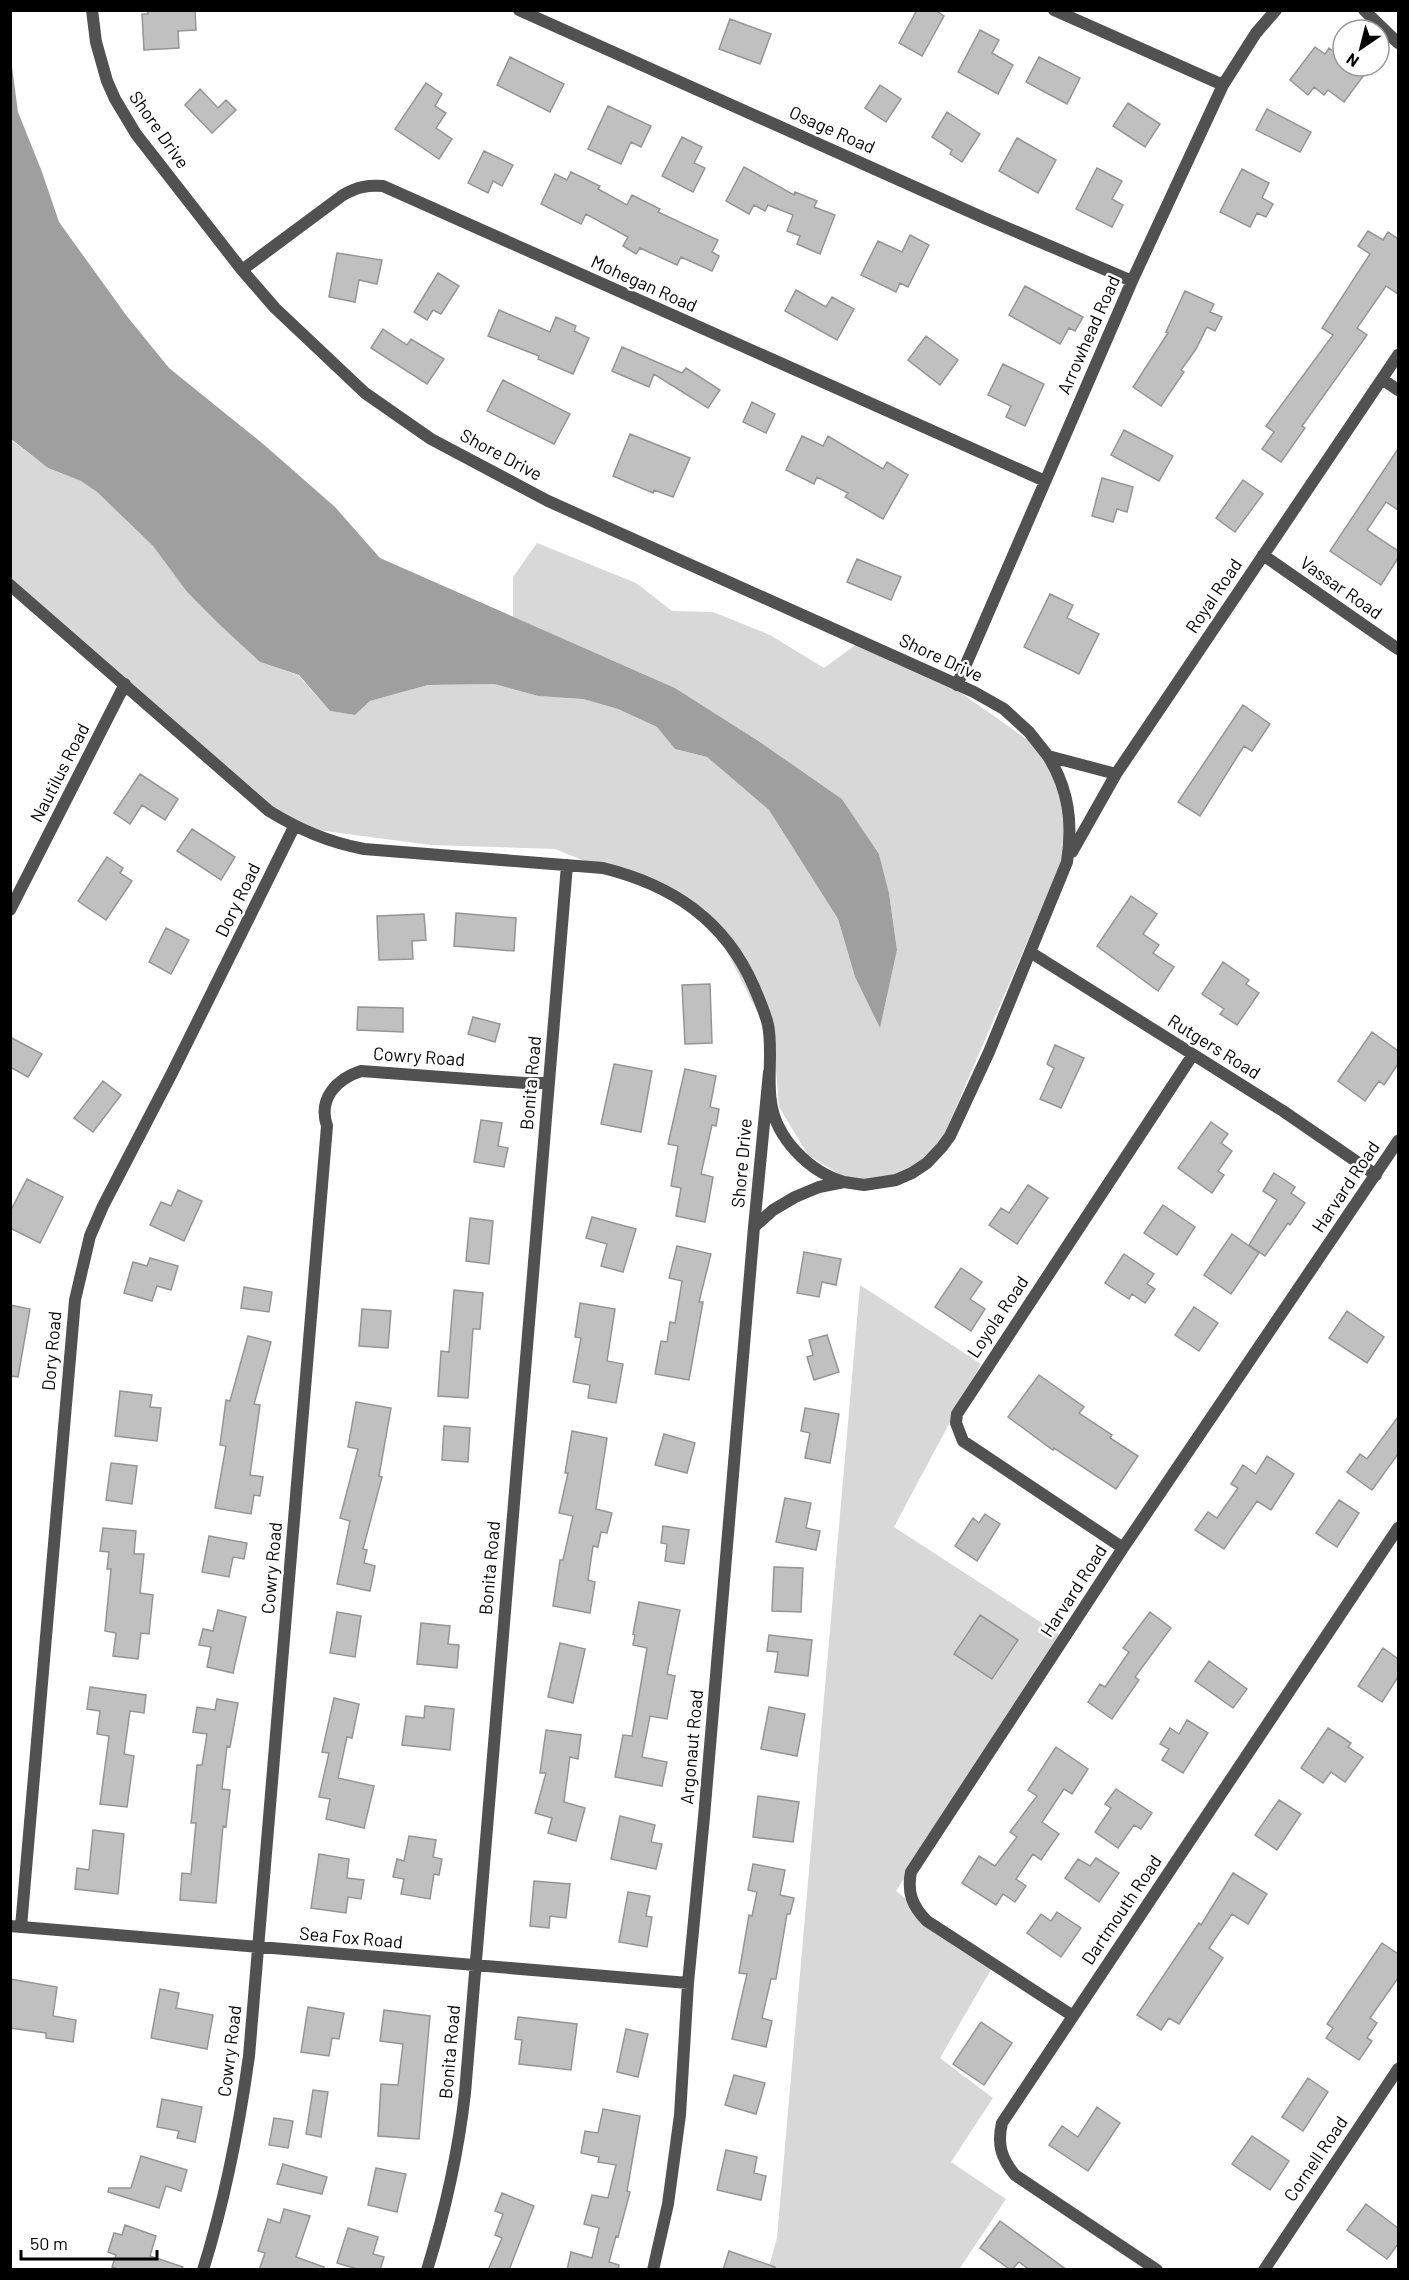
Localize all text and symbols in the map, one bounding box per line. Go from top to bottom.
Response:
north arrow [1331,18,1391,78]
text: N [1342,50,1362,72]
street label: Shore Drive [125,86,195,172]
street label: Osage Road [786,100,879,158]
street label: Mohegan Road [588,250,701,316]
street label: Arrowhead Road [1052,272,1124,397]
street label: Shore Drive [457,423,546,485]
street label: Vassar Road [1296,551,1387,623]
street label: Royal Road [1180,554,1246,637]
street label: Shore Drive [896,628,987,686]
street label: Nautilus Road [25,719,93,826]
street label: Dory Road [210,859,264,940]
street label: Rutgers Road [1164,1009,1265,1083]
street label: Bonita Road [515,1035,545,1131]
street label: Cowry Road [372,1042,466,1070]
street label: Shore Drive [726,1117,756,1209]
street label: Harvard Road [1307,1137,1384,1236]
street label: Loyola Road [962,1271,1033,1362]
street label: Dory Road [37,1310,65,1392]
street label: Bonita Road [474,1520,504,1616]
street label: Cowry Road [256,1521,286,1615]
street label: Harvard Road [1035,1540,1111,1641]
street label: Argonaut Road [675,1689,707,1805]
street label: Dartmouth Road [1076,1850,1166,1968]
street label: Sea Fox Road [298,1922,404,1952]
street label: Cowry Road [212,2004,246,2098]
street label: Bonita Road [434,2004,464,2100]
street label: Cornell Road [1279,2112,1352,2205]
scale bar [21,2223,158,2261]
text: 50 m [30,2232,68,2254]

